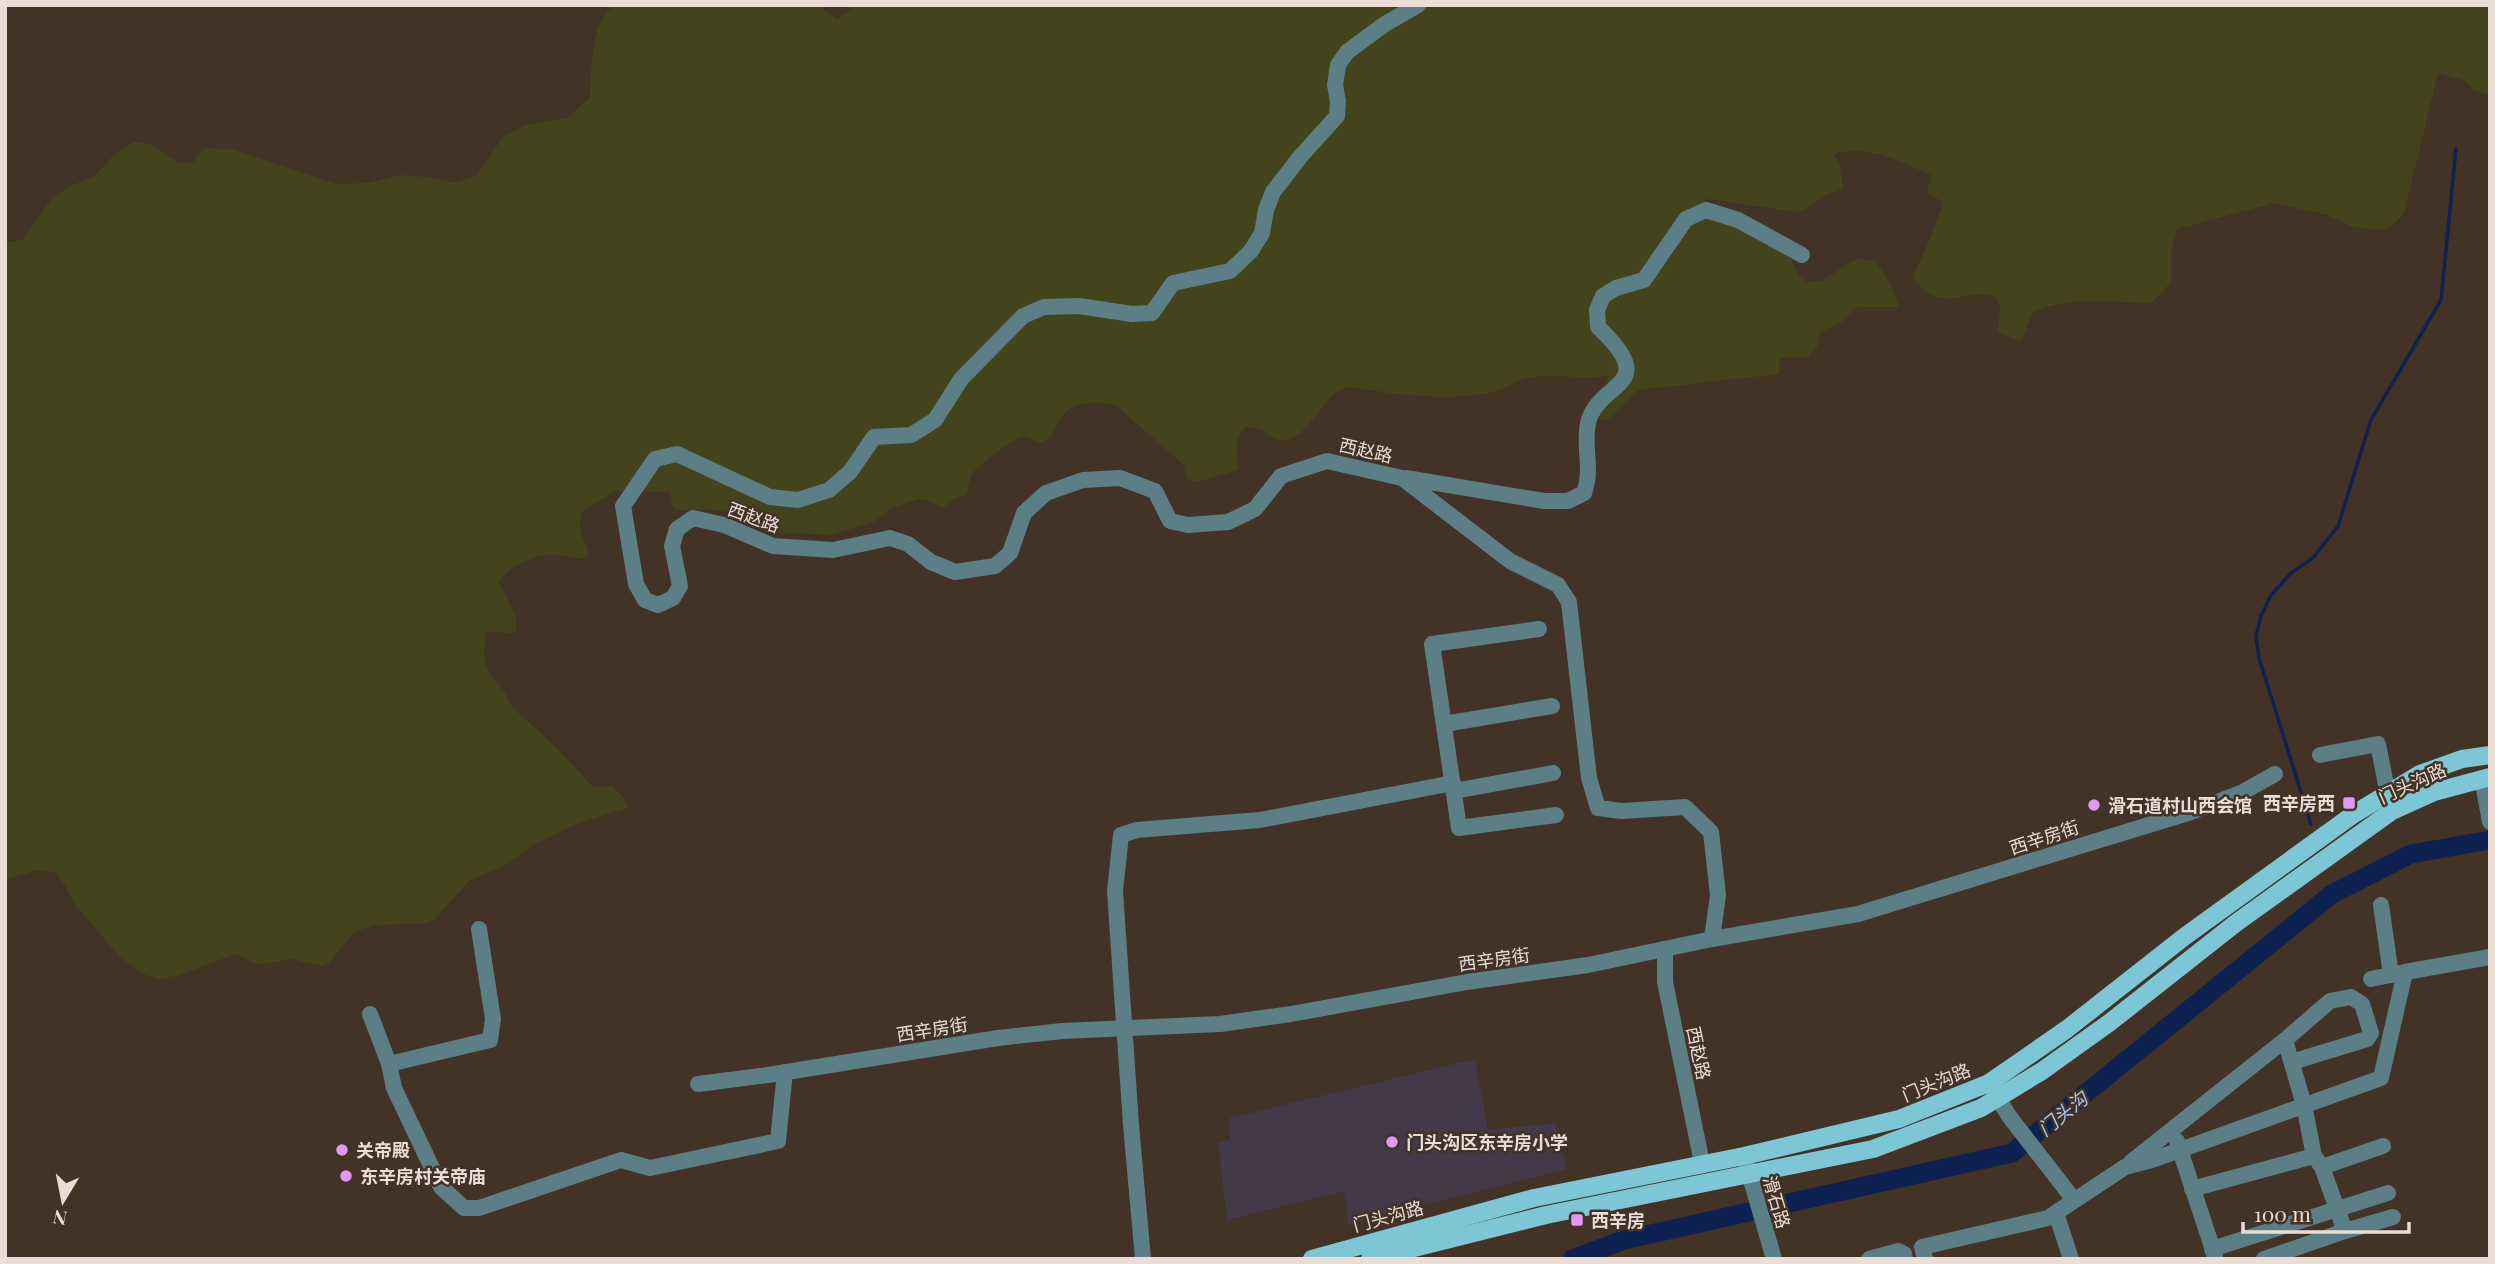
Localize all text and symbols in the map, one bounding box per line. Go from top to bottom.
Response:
street label: 西赵路 [1337,432,1395,468]
street label: 西赵路 [725,496,783,538]
street label: 门头沟路 [2374,757,2450,809]
place label: 西辛房西 [2263,791,2335,815]
place label: 滑石道村山西会馆 [2108,793,2252,817]
marker: 西辛房西 [2341,795,2357,811]
marker: 滑石道村山西会馆 [2086,797,2102,813]
street label: 西辛房街 [2006,814,2082,860]
street label: 西辛房街 [1457,942,1531,976]
street label: 西辛房街 [895,1012,969,1046]
street label: 西赵路 [1682,1024,1716,1082]
street label: 门头沟路 [1898,1057,1974,1107]
water label: 门头沟 [2032,1084,2094,1141]
place label: 门头沟区东辛房小学 [1406,1130,1568,1154]
marker: 门头沟区东辛房小学 [1384,1134,1400,1150]
place label: 关帝殿 [356,1138,410,1162]
marker: 关帝殿 [334,1142,350,1158]
place label: 东辛房村关帝庙 [360,1164,486,1188]
north arrow [28,1166,98,1236]
marker: 东辛房村关帝庙 [338,1168,354,1184]
street label: 滑石路 [1758,1173,1796,1231]
scale bar [2243,1190,2409,1234]
street label: 门头沟路 [1350,1195,1426,1237]
text: 100 m [2254,1199,2311,1227]
text: N [51,1205,69,1233]
place label: 西辛房 [1591,1208,1645,1232]
marker: 西辛房 [1569,1212,1585,1228]

